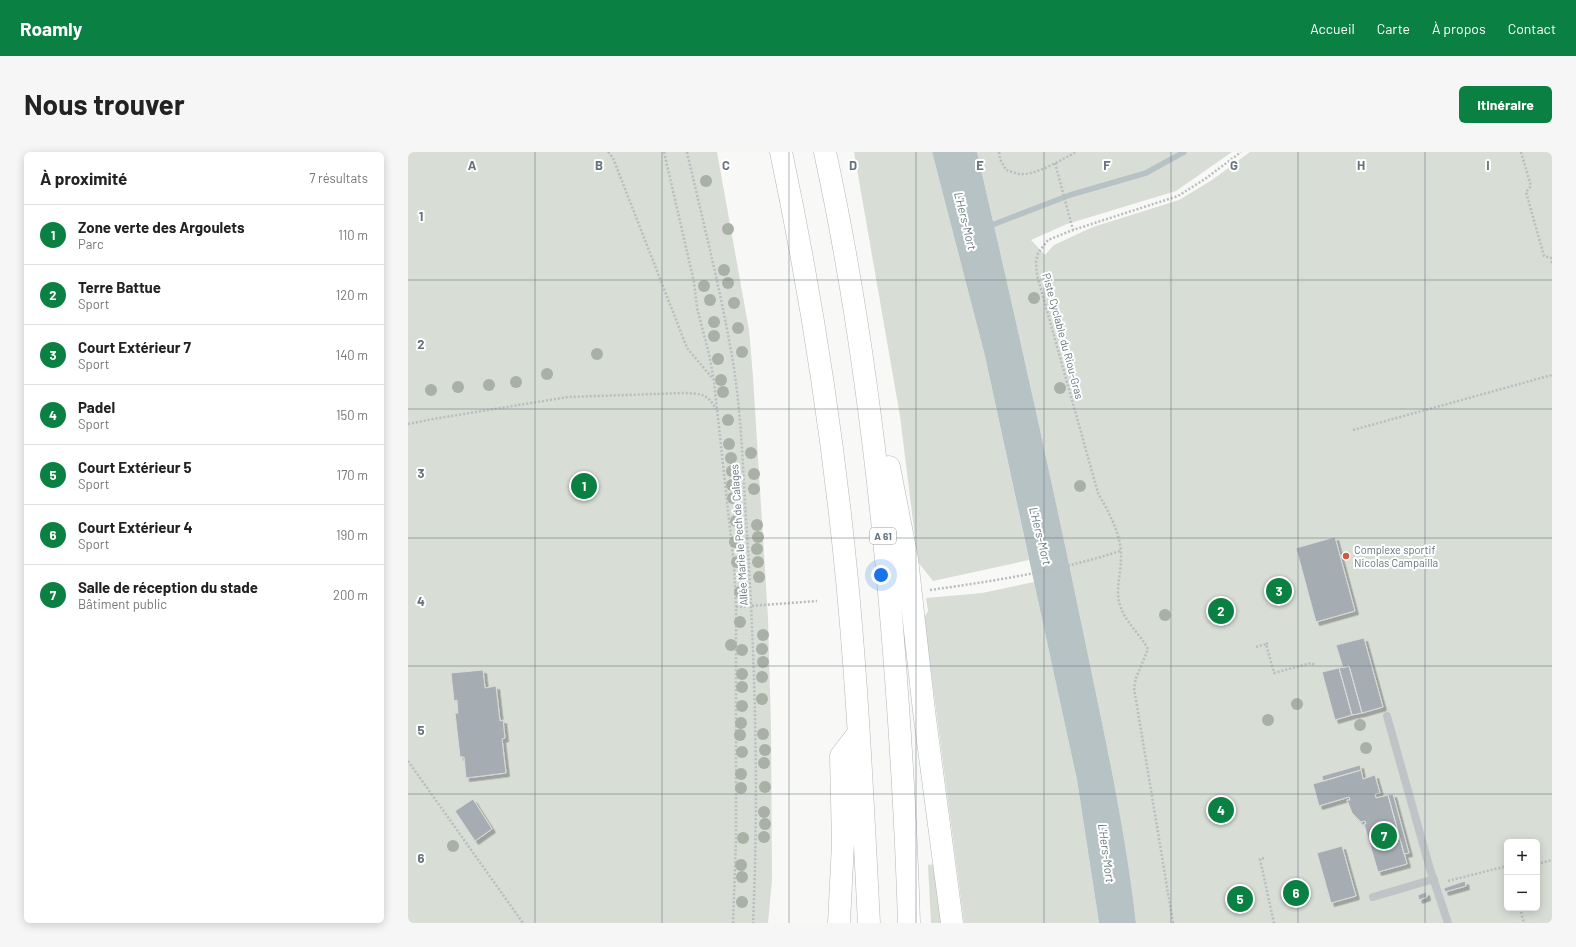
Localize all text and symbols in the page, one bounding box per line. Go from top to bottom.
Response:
text: Roamly [20,17,82,40]
text: Accueil [1310,20,1355,37]
text: Carte [1377,20,1410,37]
text: À propos [1432,20,1486,37]
text: Contact [1508,20,1556,37]
button: Itinéraire [1459,86,1552,123]
text: Nous trouver [24,87,185,121]
text: A [468,157,477,173]
text: B [595,157,603,173]
text: C [722,157,730,173]
text: D [849,157,857,173]
text: E [976,157,984,173]
text: F [1103,157,1111,173]
text: G [1230,157,1238,173]
text: H [1357,157,1365,173]
text: I [1486,157,1490,173]
text: À proximité [40,168,127,188]
text: 7 résultats [309,170,368,186]
water label: L'Hers-Mort [952,190,980,252]
text: 1 [419,208,423,224]
text: Zone verte des Argoulets [78,218,245,236]
text: 1 [51,227,55,243]
text: 110 m [338,227,368,243]
text: Parc [78,236,104,252]
street label: Piste Cyclable du Riou-Gras [1040,271,1087,400]
text: Terre Battue [78,278,161,296]
text: 2 [49,287,57,303]
text: 120 m [336,287,368,303]
text: Sport [78,296,109,312]
text: 2 [417,336,425,352]
text: Court Extérieur 7 [78,338,191,356]
text: 3 [49,347,57,363]
text: 140 m [336,347,368,363]
text: Sport [78,356,109,372]
text: Padel [78,398,115,416]
text: 4 [49,407,57,423]
text: 150 m [336,407,368,423]
text: Sport [78,416,109,432]
text: Court Extérieur 5 [78,458,192,476]
street label: Allée Marie le Pech de Calages [727,464,750,606]
text: 3 [417,465,425,481]
text: 5 [49,467,57,483]
text: 170 m [337,467,368,483]
pin: 1 [571,471,597,501]
text: Sport [78,476,109,492]
water label: L'Hers-Mort [1027,505,1055,567]
text: Court Extérieur 4 [78,518,193,536]
text: 6 [50,527,56,543]
text: 190 m [336,527,368,543]
road number: A 61 [870,528,896,544]
text: Sport [78,536,109,552]
place label: Complexe sportif Nicolas Campailla [1354,543,1438,569]
marker: Complexe sportif Nicolas Campailla [1341,551,1351,561]
your location [871,565,891,585]
pin: 3 [1266,576,1292,606]
text: Salle de réception du stade [78,578,258,596]
text: 7 [50,587,56,603]
text: 200 m [333,587,368,603]
text: 4 [417,593,425,609]
text: Bâtiment public [78,596,167,612]
pin: 2 [1208,596,1234,626]
text: 5 [417,722,425,738]
pin: 4 [1208,795,1234,825]
pin: 7 [1371,821,1397,851]
water label: L'Hers-Mort [1096,823,1118,884]
map controls [1504,839,1540,911]
button: + [1504,839,1540,875]
text: 6 [418,850,425,866]
button: − [1504,875,1540,911]
pin: 6 [1283,878,1309,908]
pin: 5 [1227,884,1253,914]

